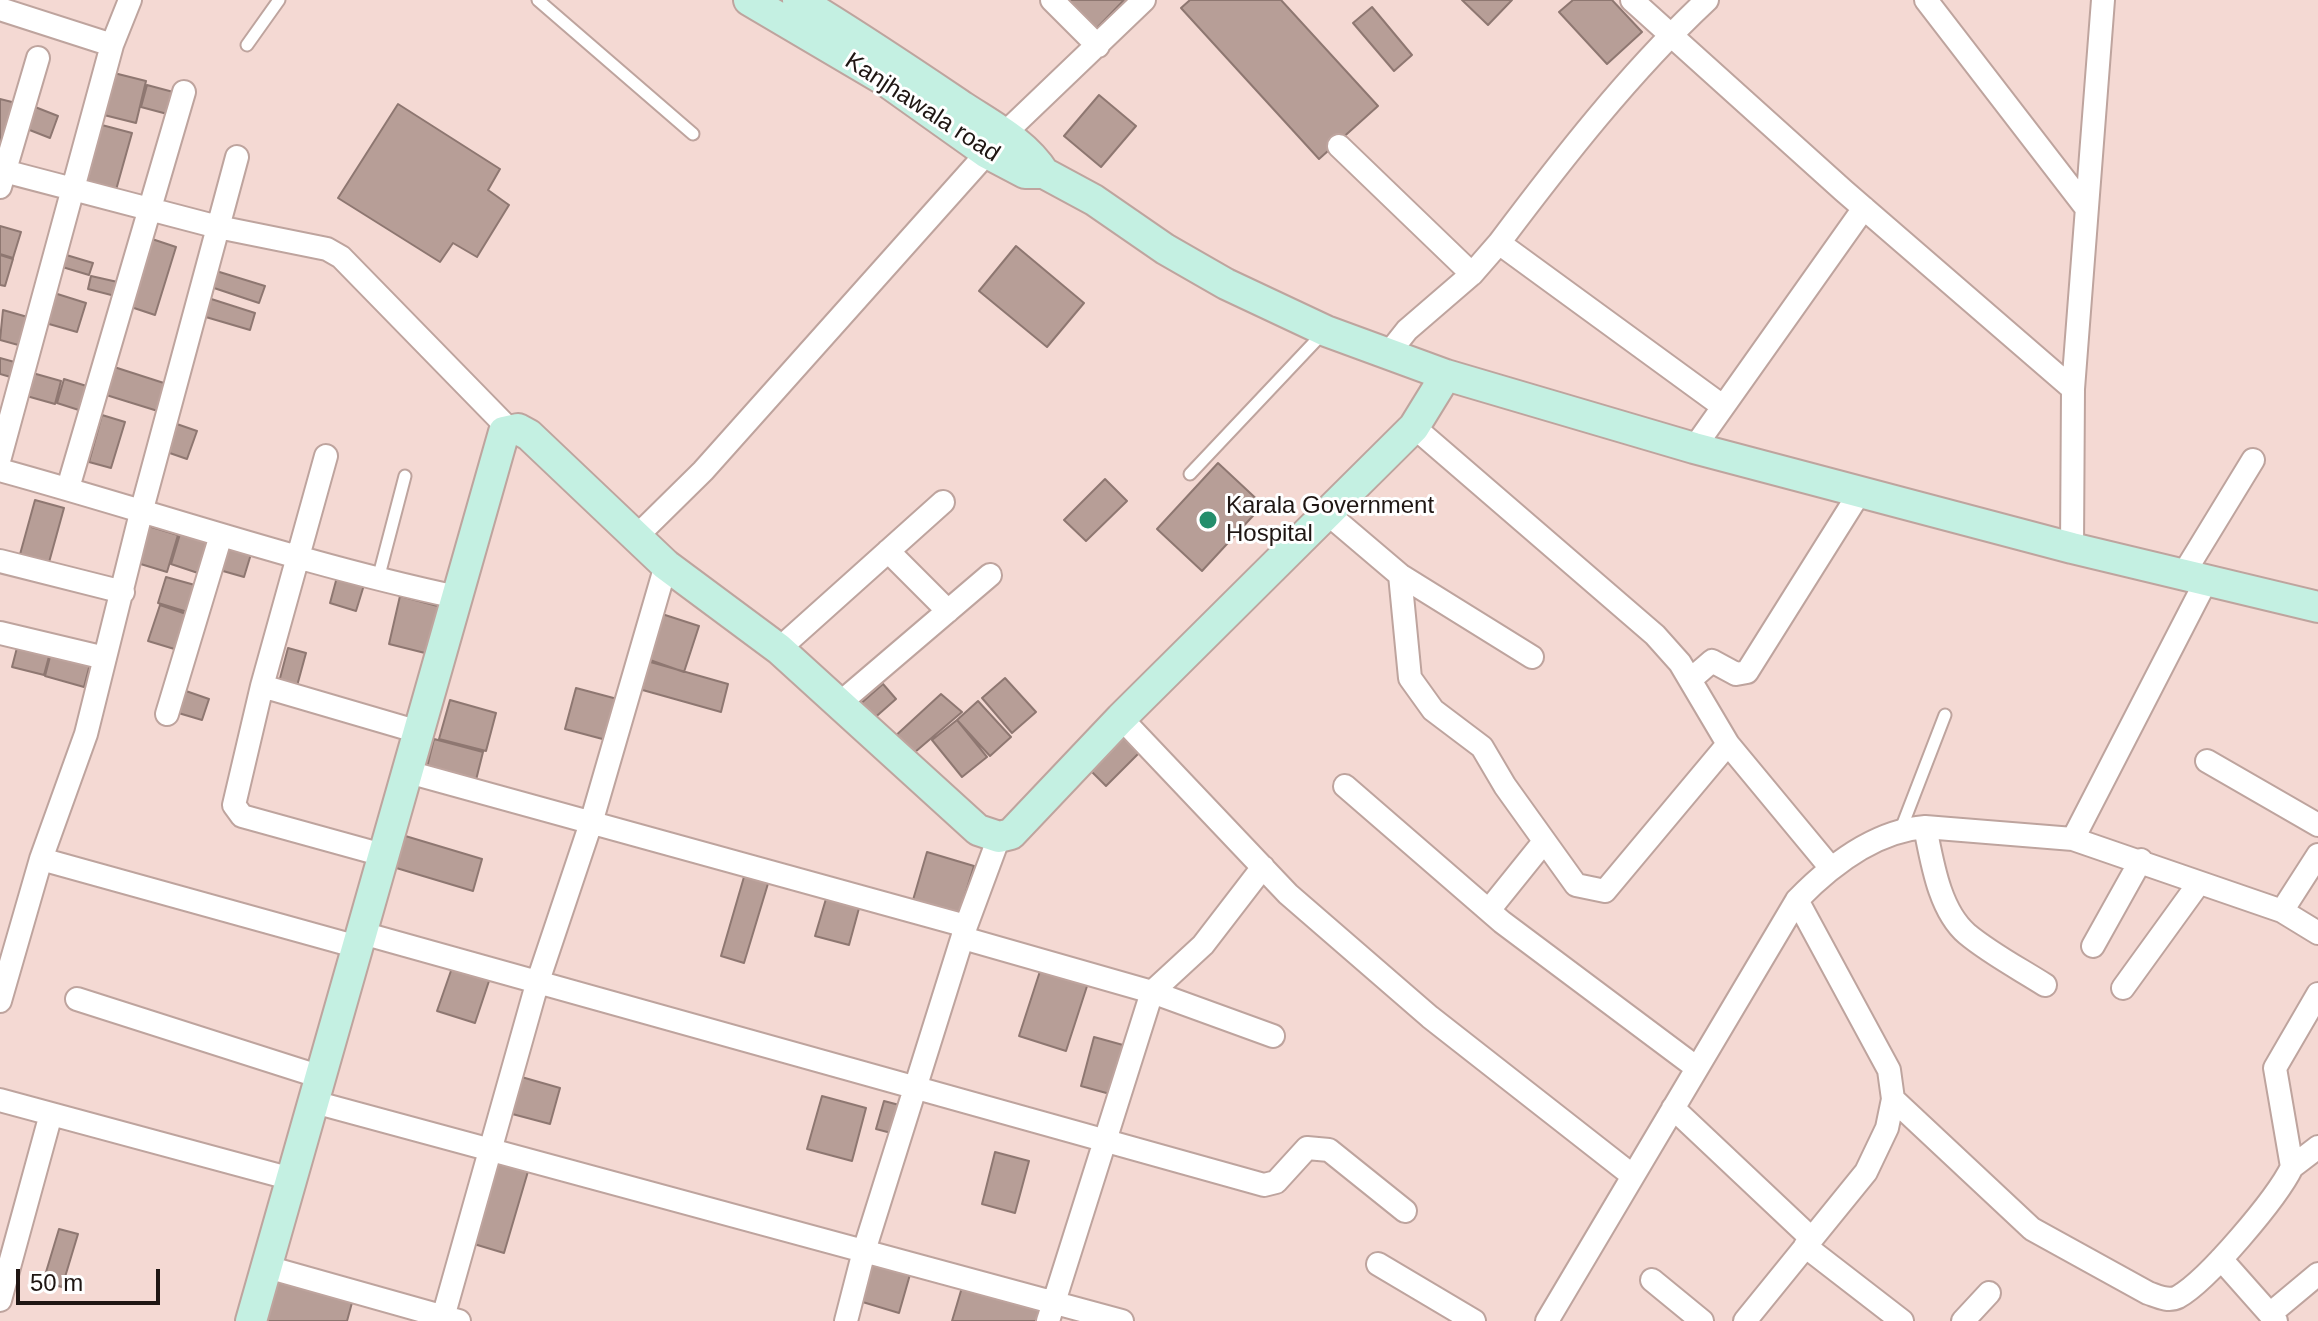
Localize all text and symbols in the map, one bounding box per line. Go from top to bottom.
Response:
street label: Kanjhawala road [839,47,1005,169]
place label: Karala Government Hospital [1226,492,1434,548]
marker: Karala Government Hospital [1197,509,1219,531]
scale bar [20,1253,164,1303]
text: 50 m [30,1269,83,1296]

